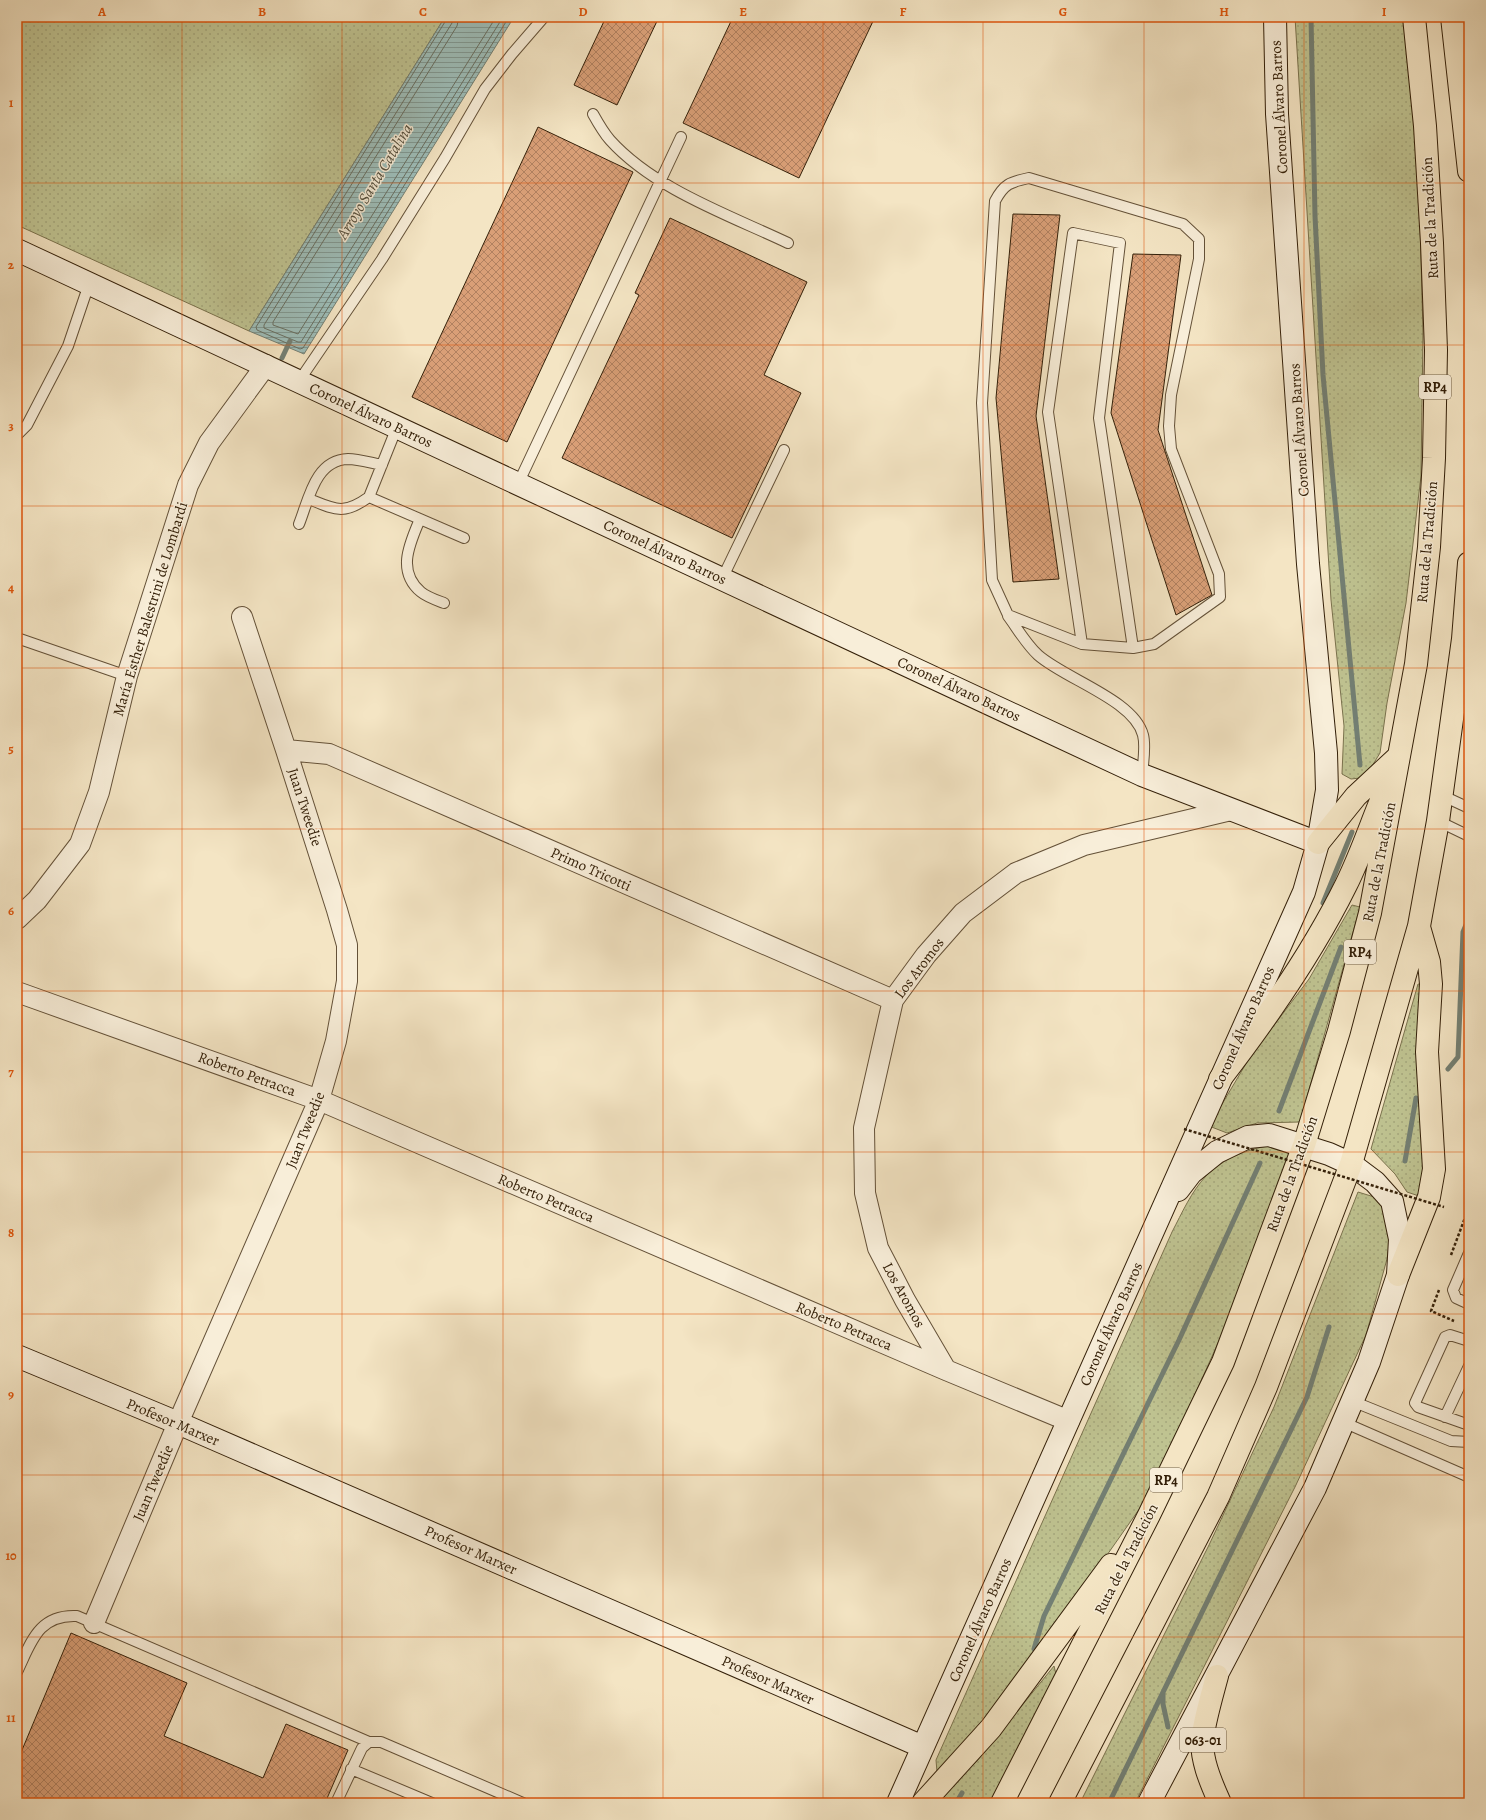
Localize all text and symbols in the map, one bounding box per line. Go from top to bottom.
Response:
text: A [97,3,107,20]
text: B [258,3,266,20]
text: C [419,3,427,20]
text: D [578,3,588,20]
text: E [739,3,747,20]
text: F [900,3,907,20]
text: G [1059,3,1067,20]
text: H [1219,3,1229,20]
text: I [1382,3,1387,20]
street label: Coronel Álvaro Barros [1266,40,1292,174]
text: 1 [9,94,14,111]
water label: Arroyo Santa Catalina [331,119,418,244]
street label: Ruta de la Tradición [1417,157,1443,279]
text: 2 [8,256,15,273]
street label: Coronel Álvaro Barros [1284,363,1314,497]
road number: RP4 [1419,375,1451,399]
street label: Coronel Álvaro Barros [306,378,436,452]
text: 3 [8,417,14,434]
street label: Ruta de la Tradición [1412,480,1442,604]
street label: María Esther Balestrini de Lombardi [108,499,192,719]
street label: Coronel Álvaro Barros [600,515,730,589]
text: 4 [8,579,14,596]
street label: Coronel Álvaro Barros [894,652,1024,726]
text: 5 [8,740,14,757]
street label: Juan Tweedie [283,765,327,849]
street label: Ruta de la Tradición [1358,800,1400,924]
street label: Primo Tricotti [547,842,635,896]
text: 6 [8,902,14,919]
street label: Los Aromos [889,933,949,1003]
road number: RP4 [1344,940,1376,964]
street label: Coronel Álvaro Barros [1207,963,1279,1093]
street label: Roberto Petracca [195,1047,299,1101]
text: 7 [8,1063,14,1080]
street label: Juan Tweedie [281,1088,330,1171]
street label: Ruta de la Tradición [1262,1113,1322,1235]
street label: Roberto Petracca [495,1169,597,1227]
text: 8 [8,1224,14,1241]
street label: Los Aromos [878,1259,930,1331]
street label: Coronel Álvaro Barros [1075,1259,1147,1389]
street label: Roberto Petracca [793,1297,895,1355]
text: 9 [8,1386,14,1403]
street label: Profesor Marxer [123,1393,223,1451]
street label: Juan Tweedie [128,1442,178,1524]
road number: RP4 [1150,1468,1182,1492]
street label: Ruta de la Tradición [1089,1500,1163,1618]
street label: Profesor Marxer [422,1521,521,1579]
text: 10 [5,1547,17,1564]
street label: Coronel Álvaro Barros [944,1555,1016,1685]
street label: Profesor Marxer [719,1651,818,1709]
text: 11 [6,1709,16,1726]
road number: 063-01 [1180,1728,1226,1752]

